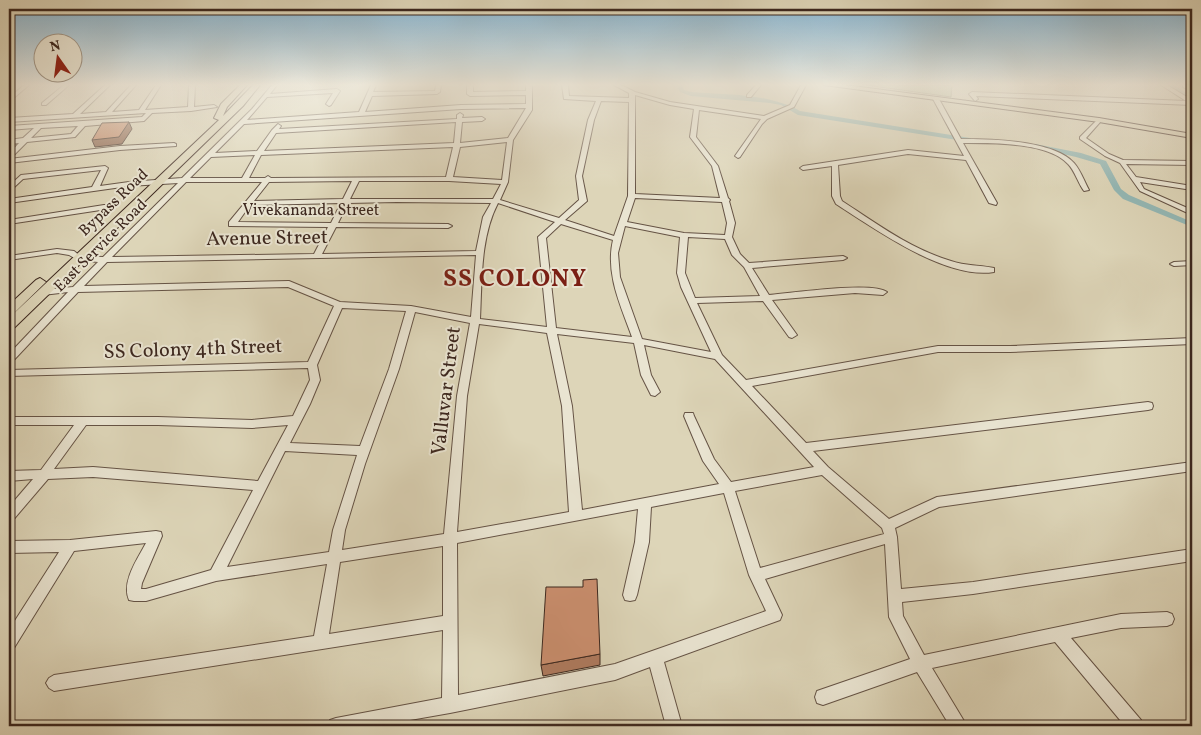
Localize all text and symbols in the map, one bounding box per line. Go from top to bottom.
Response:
north arrow [32,32,82,82]
text: N [48,36,62,57]
street label: Bypass Road [74,164,154,242]
street label: East Service Road [49,194,153,298]
street label: Vivekananda Street [243,200,380,222]
street label: Avenue Street [206,224,328,254]
district label: SS COLONY [443,262,587,297]
street label: Valluvar Street [425,325,469,457]
street label: SS Colony 4th Street [103,333,283,367]

